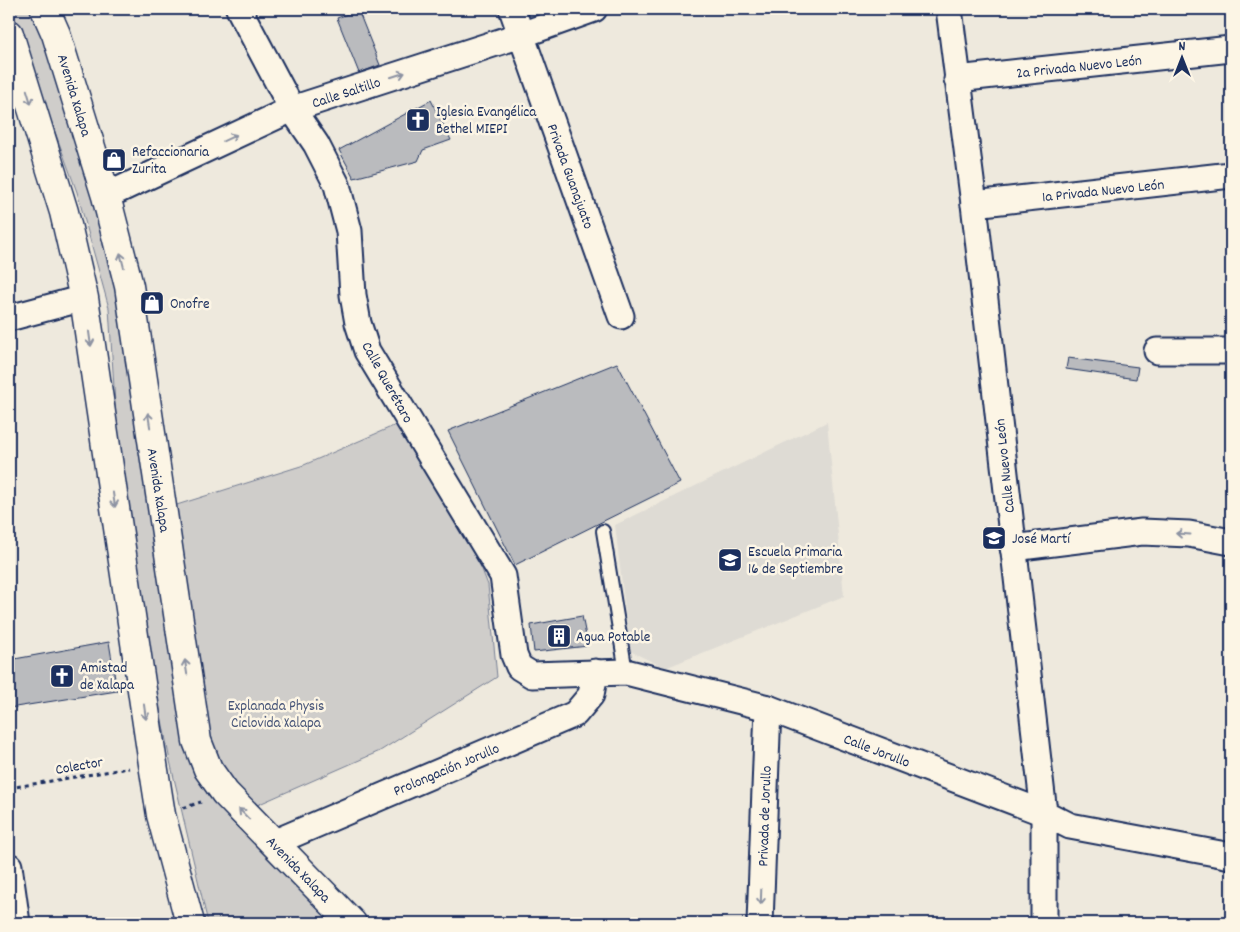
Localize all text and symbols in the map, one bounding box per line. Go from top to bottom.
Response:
north arrow [1158,32,1208,82]
text: N [1179,37,1186,57]
street label: 2a Privada Nuevo León [1015,50,1143,86]
street label: Avenida Xalapa [50,52,96,140]
one-way arrow [389,70,405,79]
street label: Calle Saltillo [309,72,384,115]
one-way arrow [25,88,35,104]
place label: Iglesia Evangélica Bethel MIEPI [436,102,537,141]
church icon: Iglesia Evangélica Bethel MIEPI [405,107,431,133]
street label: Privada Guanajuato [540,121,598,233]
one-way arrow [222,133,237,143]
place label: Refaccionaria Zurita [132,142,210,181]
shop icon: Refaccionaria Zurita [101,147,127,173]
street label: 1a Privada Nuevo León [1041,175,1166,209]
one-way arrow [117,252,127,268]
shop icon: Onofre [139,290,165,316]
place label: Onofre [170,294,210,316]
one-way arrow [86,330,96,346]
street label: Calle Querétaro [355,338,418,428]
one-way arrow [144,412,154,428]
street label: Calle Nuevo León [990,417,1022,514]
street label: Avenida Xalapa [140,447,175,535]
one-way arrow [109,491,119,507]
school or university icon: José Martí [981,525,1007,551]
place label: José Martí [1012,529,1071,551]
one-way arrow [1175,530,1191,539]
place label: Escuela Primaria 16 de Septiembre [748,542,844,581]
school or university icon: Escuela Primaria 16 de Septiembre [717,547,743,573]
building icon: Agua Potable [546,623,572,649]
place label: Agua Potable [576,627,651,649]
place label: Amistad de Xalapa [80,658,135,697]
one-way arrow [181,660,191,676]
church icon: Amistad de Xalapa [49,663,75,689]
park label: Explanada Physis Ciclovida Xalapa [228,696,324,735]
one-way arrow [140,704,150,720]
street label: Calle Jorullo [840,729,913,775]
street label: Prolongación Jorullo [390,738,504,803]
street label: Colector [54,752,105,782]
street label: Privada de Jorullo [753,765,779,867]
one-way arrow [239,808,251,820]
street label: Avenida Xalapa [260,832,336,909]
one-way arrow [756,889,765,905]

